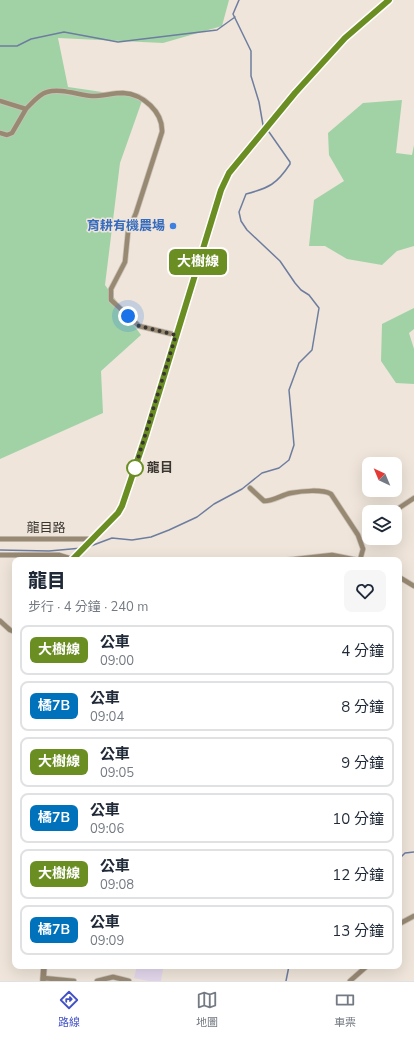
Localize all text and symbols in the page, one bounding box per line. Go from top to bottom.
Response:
place label: 育耕有機農場 [87,217,165,235]
marker: 育耕有機農場 [168,221,178,231]
line badge: 大樹線 [175,249,221,275]
text: 大樹線 [177,252,219,271]
your location [118,306,138,326]
north arrow [362,457,402,497]
map controls [362,457,402,545]
marker: 龍目 [126,459,144,477]
place label: 龍目 [147,459,173,477]
button: layers [362,505,402,545]
street label: 龍目路 [26,519,66,537]
text: 龍目 [28,568,66,594]
button: heart [344,570,386,612]
text: 步行 · 4 分鐘 · 240 m [28,598,148,616]
text: 公車 [100,632,130,652]
text: 大樹線 [38,640,80,659]
text: 4 分鐘 [341,641,384,661]
text: 09:00 [100,652,134,670]
text: 公車 [90,688,120,708]
text: 橘7B [38,696,70,715]
text: 8 分鐘 [341,697,384,717]
text: 09:04 [90,708,124,726]
text: 公車 [100,744,130,764]
text: 大樹線 [38,752,80,771]
text: 9 分鐘 [341,753,384,773]
text: 09:05 [100,764,134,782]
text: 公車 [90,800,120,820]
text: 橘7B [38,808,70,827]
text: 10 分鐘 [332,809,384,829]
text: 09:06 [90,820,124,838]
text: 公車 [100,856,130,876]
text: 大樹線 [38,864,80,883]
text: 12 分鐘 [332,865,384,885]
text: 09:08 [100,876,134,894]
text: 公車 [90,912,120,932]
text: 橘7B [38,920,70,939]
text: 13 分鐘 [332,921,384,941]
text: 09:09 [90,932,124,950]
tab: 路線 [58,989,80,1030]
tab: 地圖 [196,989,218,1030]
tab: 車票 [334,989,356,1030]

